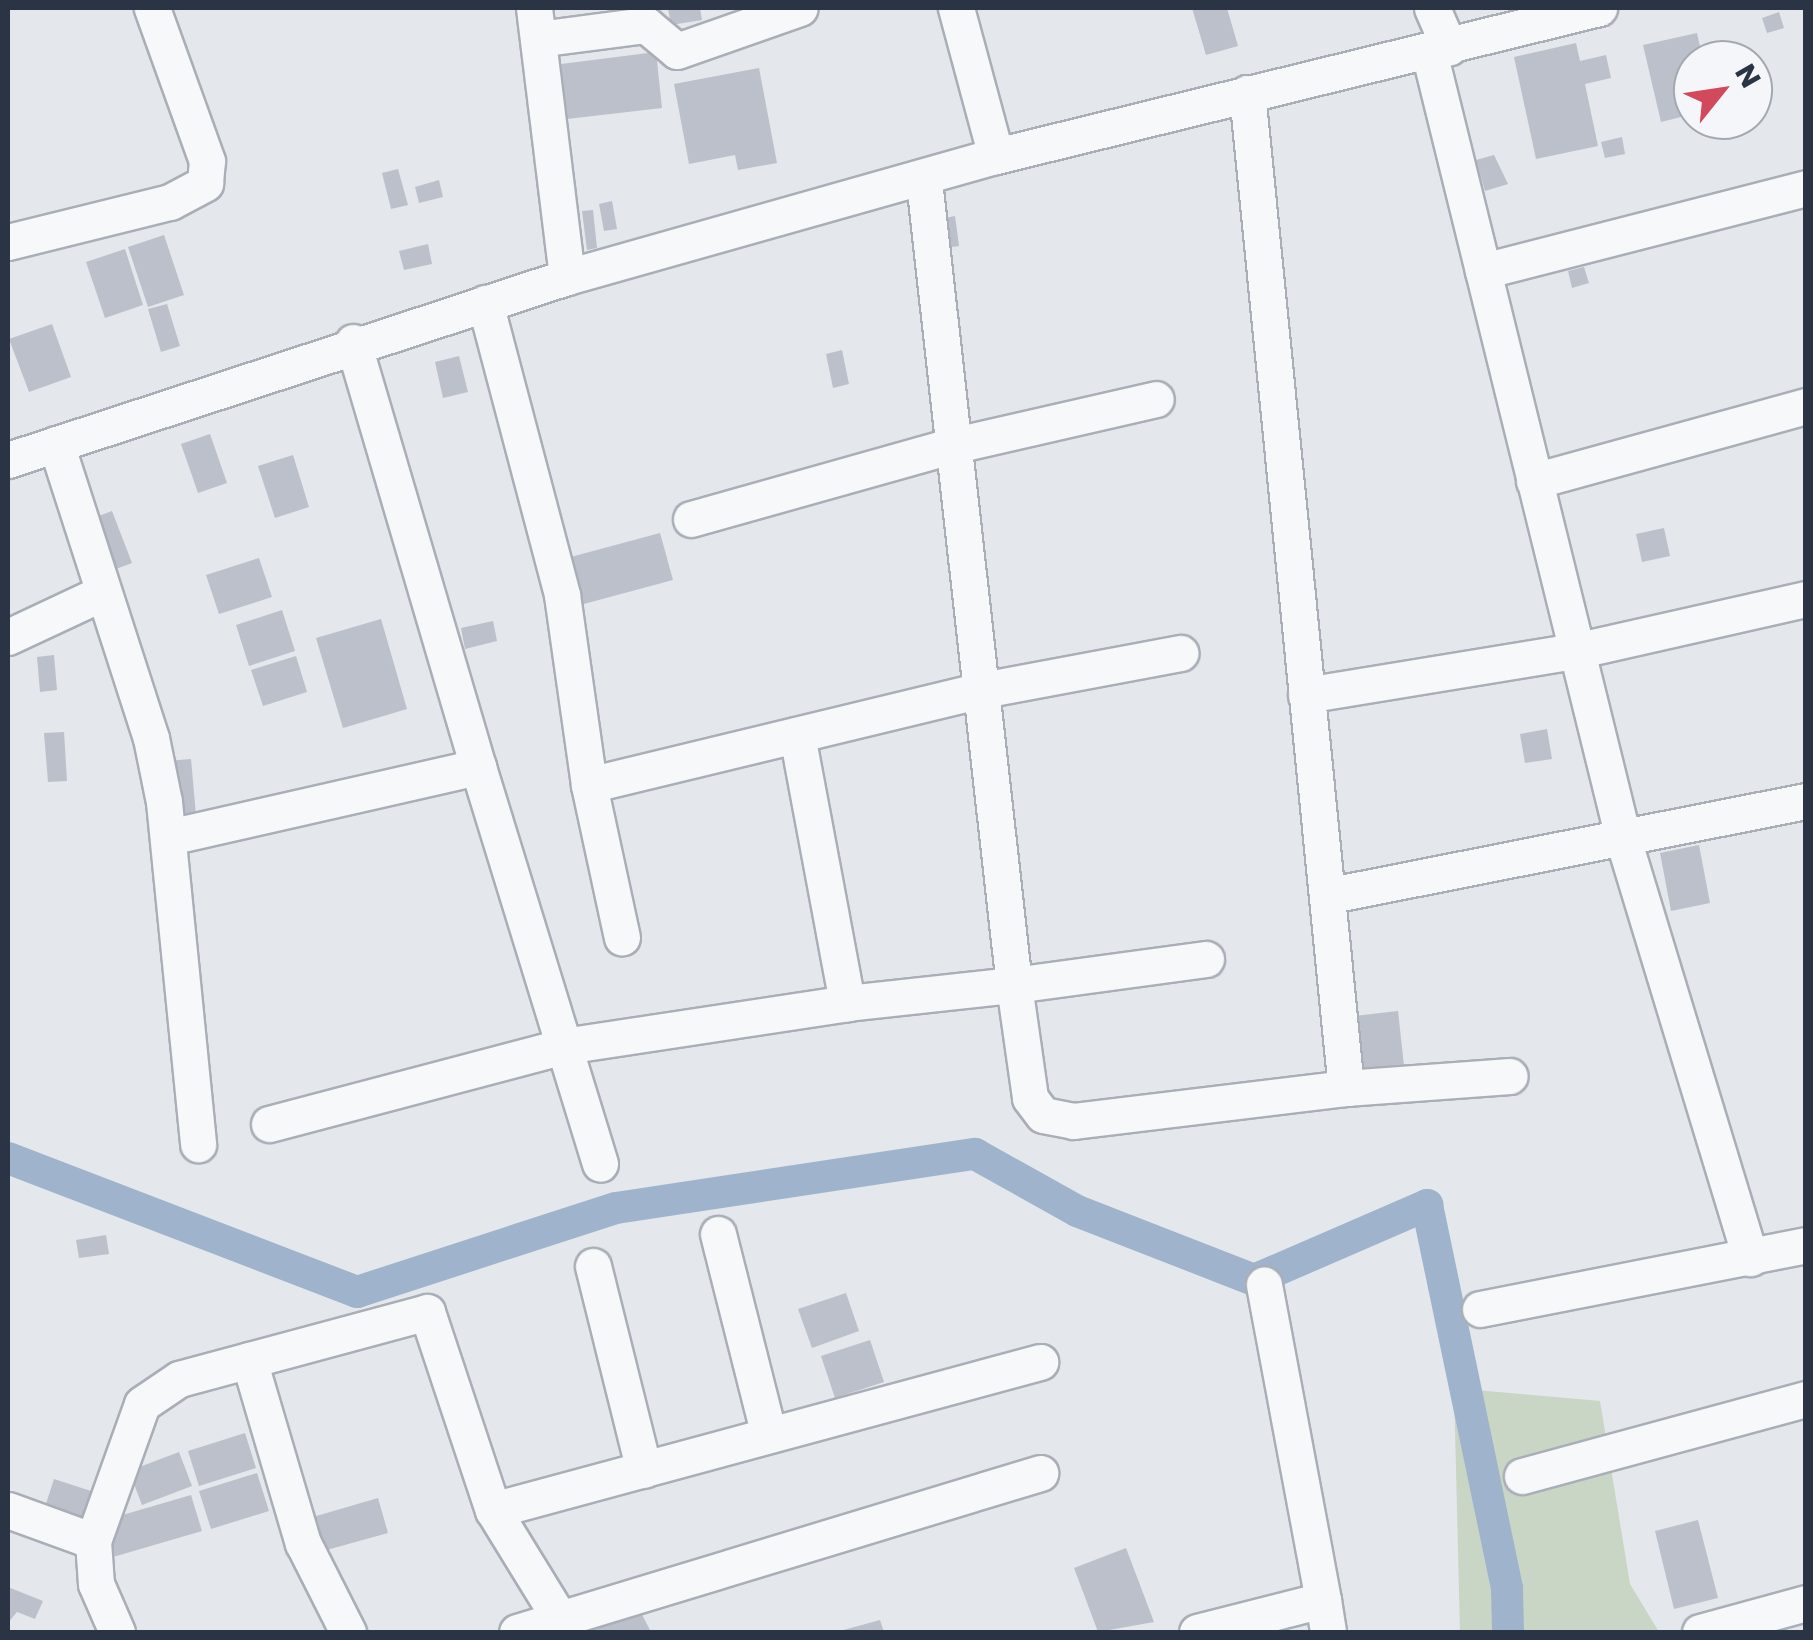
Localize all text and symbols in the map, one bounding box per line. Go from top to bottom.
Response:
north arrow [1673,40,1773,140]
text: N [1726,57,1770,95]

